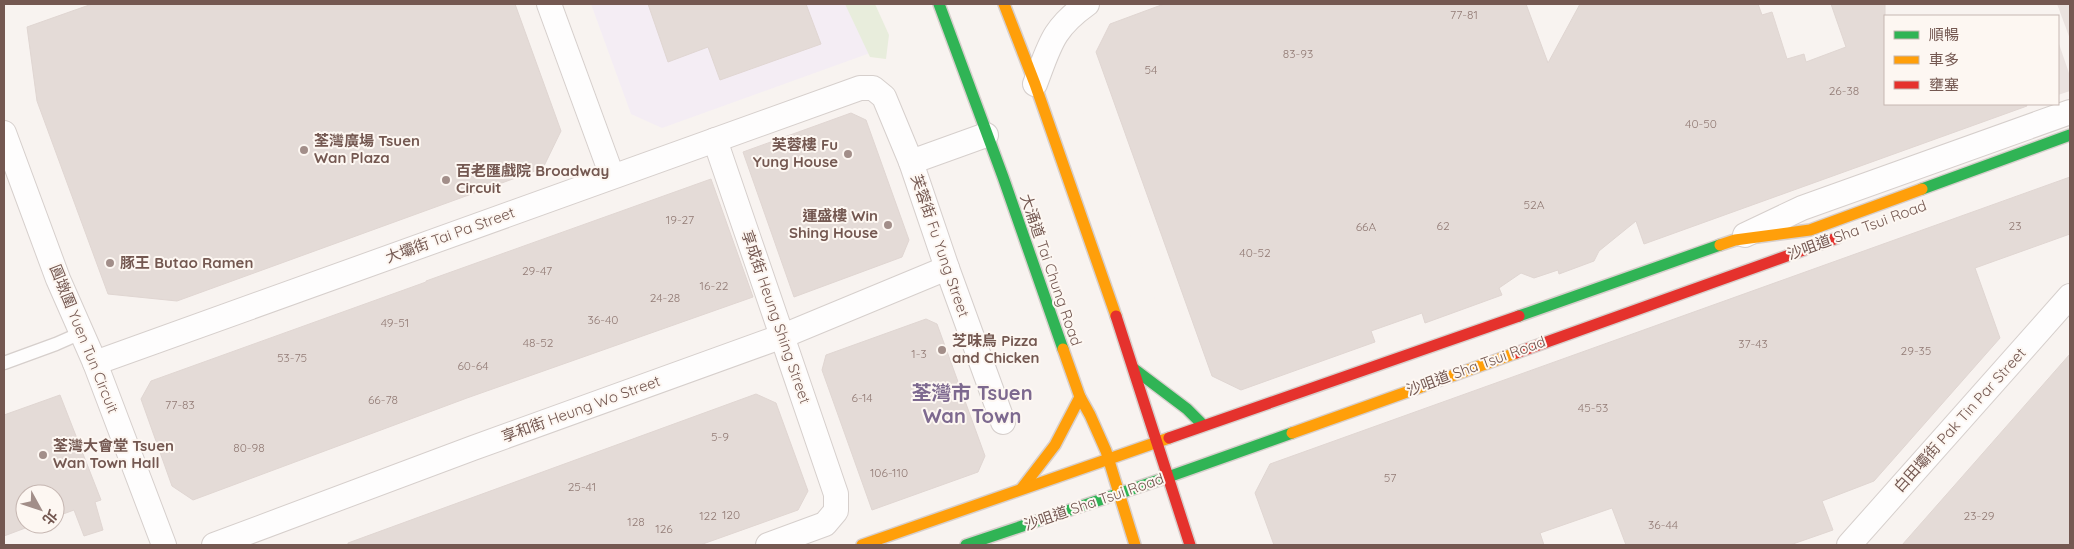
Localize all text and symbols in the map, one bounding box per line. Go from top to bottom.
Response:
house number: 77-81 [1450,7,1478,22]
legend [1884,15,2059,105]
text: 順暢 [1929,25,1959,44]
house number: 83-93 [1283,46,1313,61]
text: 車多 [1929,50,1959,69]
house number: 54 [1145,62,1157,77]
text: 壅塞 [1929,75,1959,94]
house number: 26-38 [1829,83,1859,98]
house number: 40-50 [1685,116,1717,131]
place label: 荃灣廣場 Tsuen Wan Plaza [314,131,420,167]
place label: 芙蓉樓 Fu Yung House [753,135,838,171]
marker: 荃灣廣場 Tsuen Wan Plaza [298,144,310,156]
marker: 芙蓉樓 Fu Yung House [842,148,854,160]
place label: 百老匯戲院 Broadway Circuit [456,161,609,197]
street label: 芙蓉街 Fu Yung Street [907,172,974,320]
marker: 百老匯戲院 Broadway Circuit [440,174,452,186]
street label: 大涌道 Tai Chung Road [1017,191,1086,348]
street label: 沙咀道 Sha Tsui Road [1785,196,1929,264]
house number: 52A [1524,197,1545,212]
street label: 大壩街 Tai Pa Street [383,202,517,267]
place label: 運盛樓 Win Shing House [789,206,878,242]
house number: 19-27 [666,212,694,227]
house number: 62 [1436,218,1450,233]
house number: 23 [2009,218,2021,233]
marker: 運盛樓 Win Shing House [882,219,894,231]
house number: 66A [1356,219,1377,234]
street label: 享成街 Heung Shing Street [738,228,815,406]
house number: 40-52 [1239,245,1271,260]
place label: 豚王 Butao Ramen [120,253,253,272]
marker: 豚王 Butao Ramen [104,257,116,269]
street label: 圓墩圍 Yuen Tun Circuit [46,262,123,416]
house number: 29-47 [522,263,552,278]
house number: 16-22 [700,278,729,293]
house number: 24-28 [650,290,680,305]
house number: 36-40 [588,312,618,327]
house number: 49-51 [381,315,409,330]
place label: 芝味鳥 Pizza and Chicken [952,331,1040,367]
street label: 沙咀道 Sha Tsui Road [1404,332,1548,400]
house number: 48-52 [523,335,554,350]
house number: 37-43 [1738,336,1768,351]
street label: 白田壩街 Pak Tin Par Street [1890,343,2030,496]
house number: 29-35 [1901,343,1931,358]
marker: 芝味鳥 Pizza and Chicken [936,344,948,356]
house number: 1-3 [911,346,927,361]
house number: 53-75 [277,350,307,365]
house number: 60-64 [457,358,489,373]
street label: 享和街 Heung Wo Street [499,371,663,446]
district label: 荃灣市 Tsuen Wan Town [911,380,1033,428]
house number: 6-14 [851,390,873,405]
house number: 66-78 [368,392,398,407]
house number: 77-83 [165,397,195,412]
house number: 45-53 [1578,400,1608,415]
house number: 5-9 [711,429,729,444]
place label: 荃灣大會堂 Tsuen Wan Town Hall [53,436,174,472]
house number: 80-98 [233,440,265,455]
marker: 荃灣大會堂 Tsuen Wan Town Hall [37,449,49,461]
house number: 106-110 [870,465,908,480]
street label: 沙咀道 Sha Tsui Road [1021,469,1166,534]
house number: 57 [1384,470,1396,485]
house number: 25-41 [568,479,596,494]
north arrow [15,484,65,534]
text: 北 [39,506,61,529]
house number: 120 [722,507,740,522]
house number: 122 [699,508,717,523]
house number: 23-29 [1964,508,1995,523]
house number: 128 [627,514,645,529]
house number: 36-44 [1648,517,1678,532]
house number: 126 [655,521,673,536]

